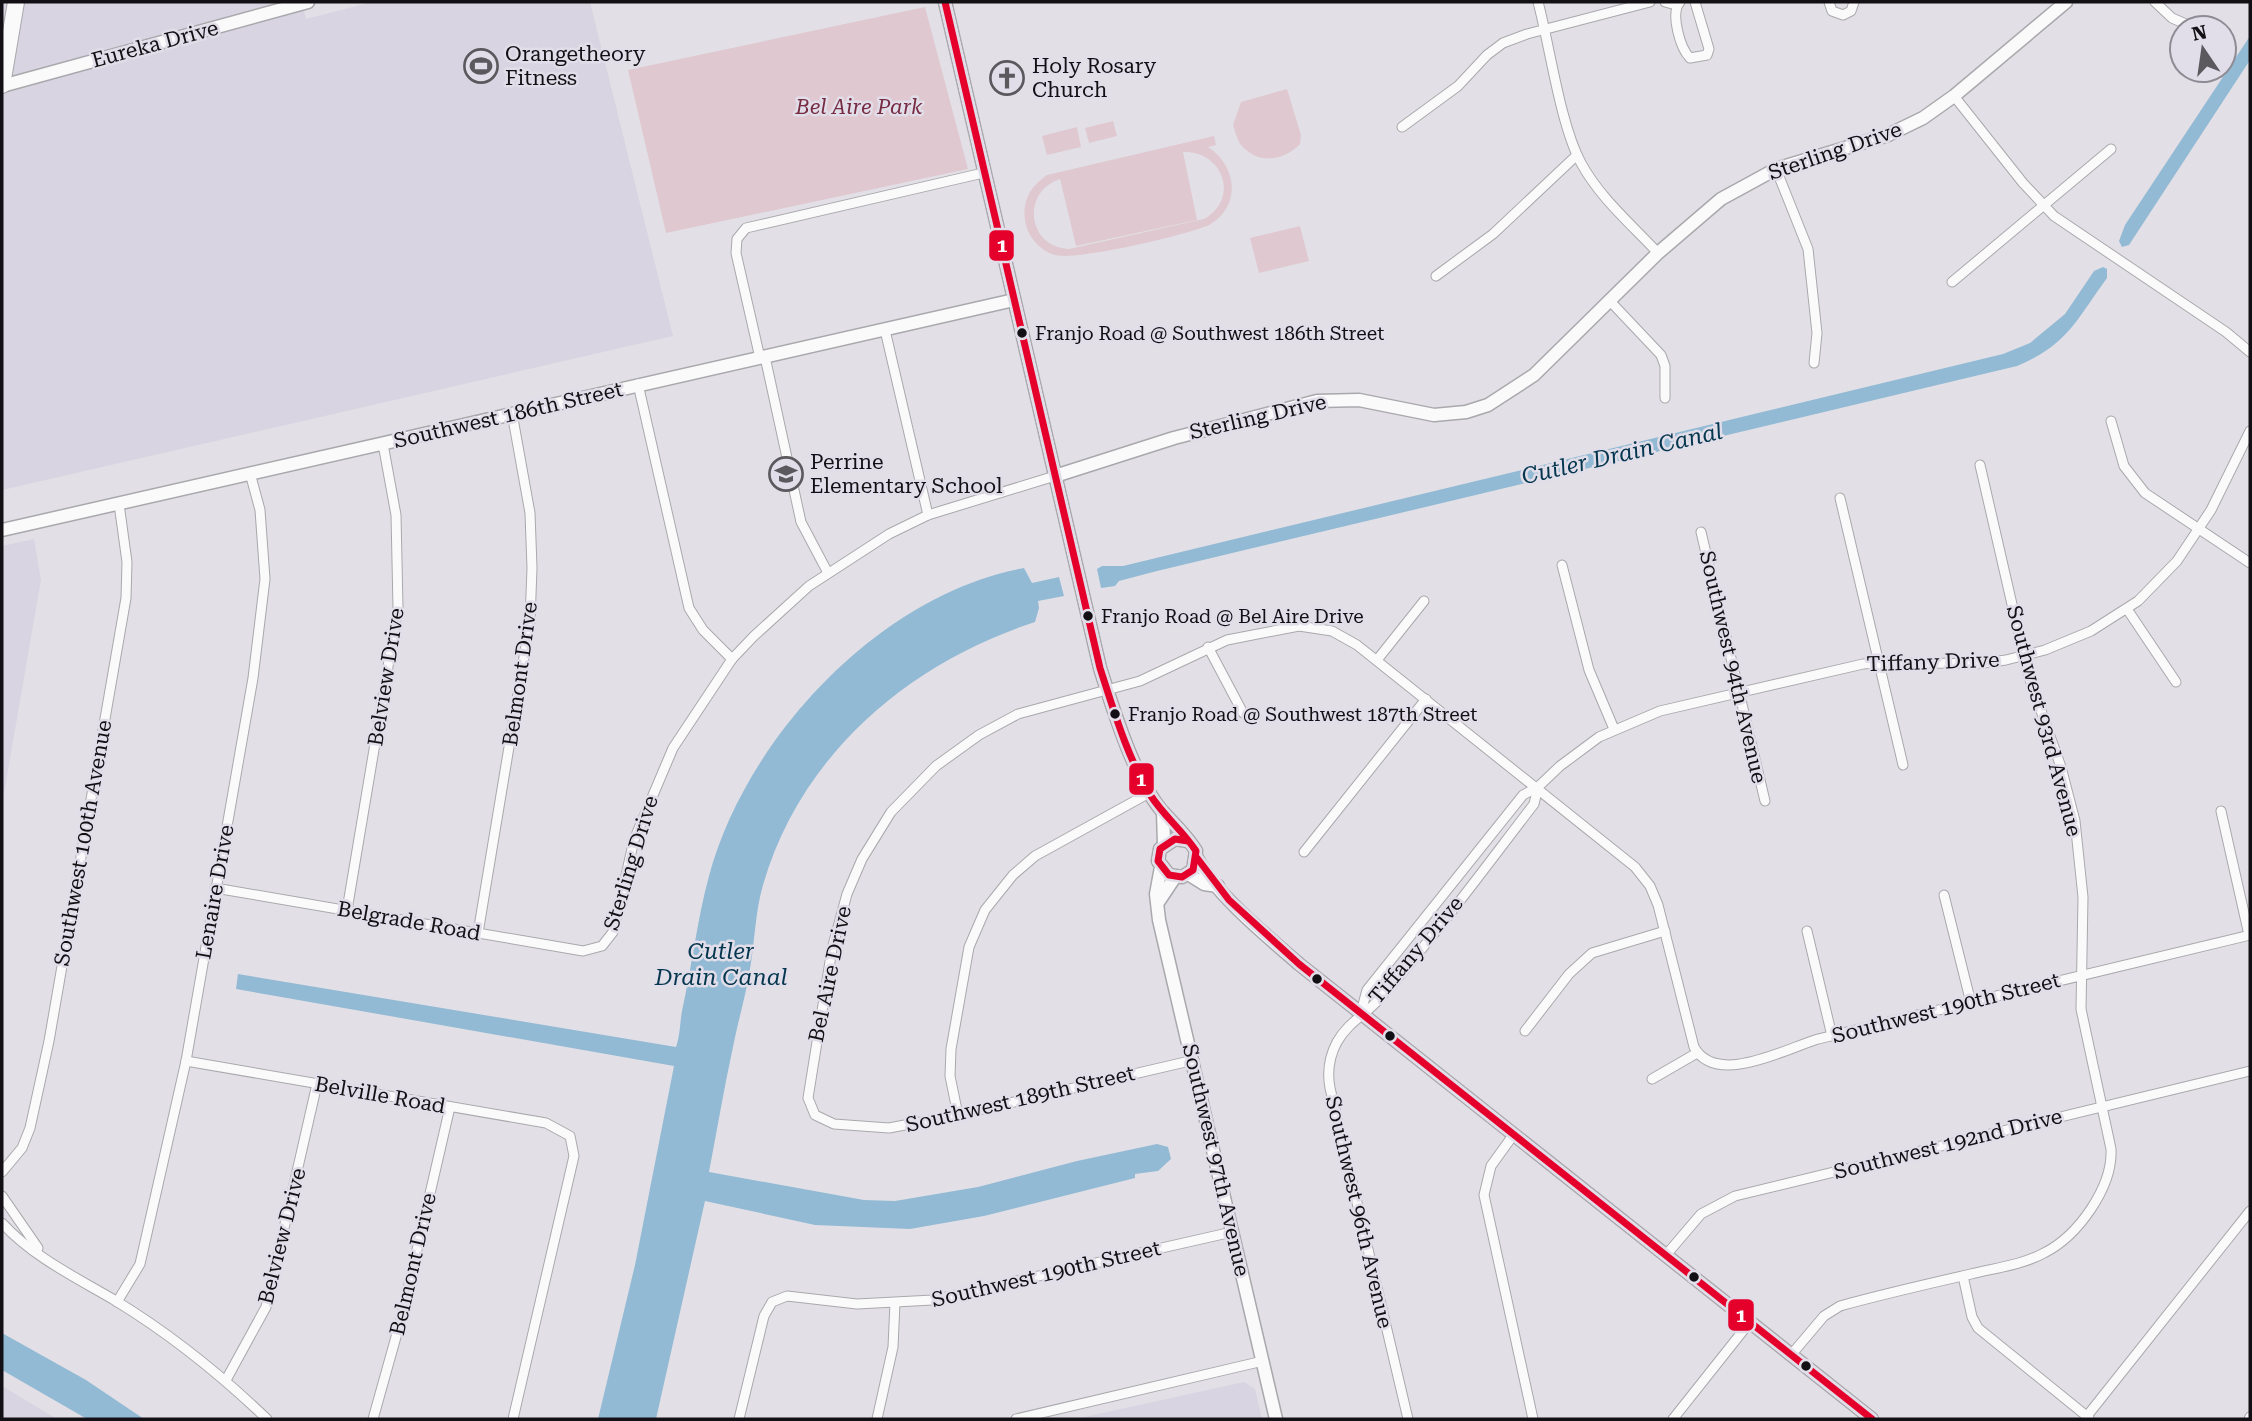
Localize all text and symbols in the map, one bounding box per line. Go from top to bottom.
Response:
north arrow [2168,14,2238,84]
street label: Eureka Drive [89,16,221,72]
text: N [2190,20,2209,46]
place label: Orangetheory Fitness [505,42,646,90]
sports icon: Orangetheory Fitness [462,47,500,85]
place label: Holy Rosary Church [1032,54,1157,102]
church icon: Holy Rosary Church [988,59,1026,97]
park label: Bel Aire Park [795,95,923,119]
street label: Sterling Drive [1765,117,1905,185]
line badge: 1 [988,229,1015,262]
text: 1 [997,234,1008,257]
place label: Franjo Road @ Southwest 186th Street [1035,322,1384,345]
marker: Franjo Road @ Southwest 186th Street [1015,326,1029,340]
street label: Southwest 186th Street [391,377,625,453]
street label: Sterling Drive [1187,390,1329,444]
water label: Cutler Drain Canal [1519,418,1725,490]
place label: Perrine Elementary School [810,450,1003,498]
school or university icon: Perrine Elementary School [767,455,805,493]
street label: Southwest 94th Avenue [1695,548,1771,786]
street label: Belmont Drive [498,600,542,748]
street label: Southwest 93rd Avenue [2002,603,2086,839]
place label: Franjo Road @ Bel Aire Drive [1101,605,1364,628]
street label: Belview Drive [363,606,409,748]
marker: Franjo Road @ Bel Aire Drive [1081,609,1095,623]
street label: Tiffany Drive [1866,648,2000,676]
place label: Franjo Road @ Southwest 187th Street [1128,703,1477,726]
marker: Franjo Road @ Southwest 187th Street [1108,707,1122,721]
street label: Southwest 100th Avenue [50,718,116,968]
line badge: 1 [1128,762,1155,796]
text: 1 [1136,768,1147,791]
street label: Sterling Drive [599,793,663,933]
street label: Lenaire Drive [191,823,239,961]
street label: Tiffany Drive [1364,891,1468,1009]
street label: Belgrade Road [335,897,483,946]
street label: Bel Aire Drive [804,904,856,1044]
water label: Cutler Drain Canal [654,938,787,991]
street label: Southwest 190th Street [1829,968,2063,1048]
unlabelled marker [1310,972,1324,986]
unlabelled marker [1383,1029,1397,1043]
street label: Southwest 97th Avenue [1178,1041,1254,1279]
street label: Southwest 189th Street [903,1061,1137,1137]
street label: Belville Road [313,1072,448,1118]
street label: Southwest 96th Avenue [1321,1093,1397,1331]
street label: Southwest 192nd Drive [1831,1104,2065,1184]
street label: Belview Drive [253,1165,311,1307]
street label: Belmont Drive [385,1190,441,1338]
street label: Southwest 190th Street [929,1236,1163,1312]
unlabelled marker [1687,1270,1701,1284]
line badge: 1 [1727,1298,1755,1332]
text: 1 [1736,1304,1747,1327]
unlabelled marker [1799,1359,1813,1373]

